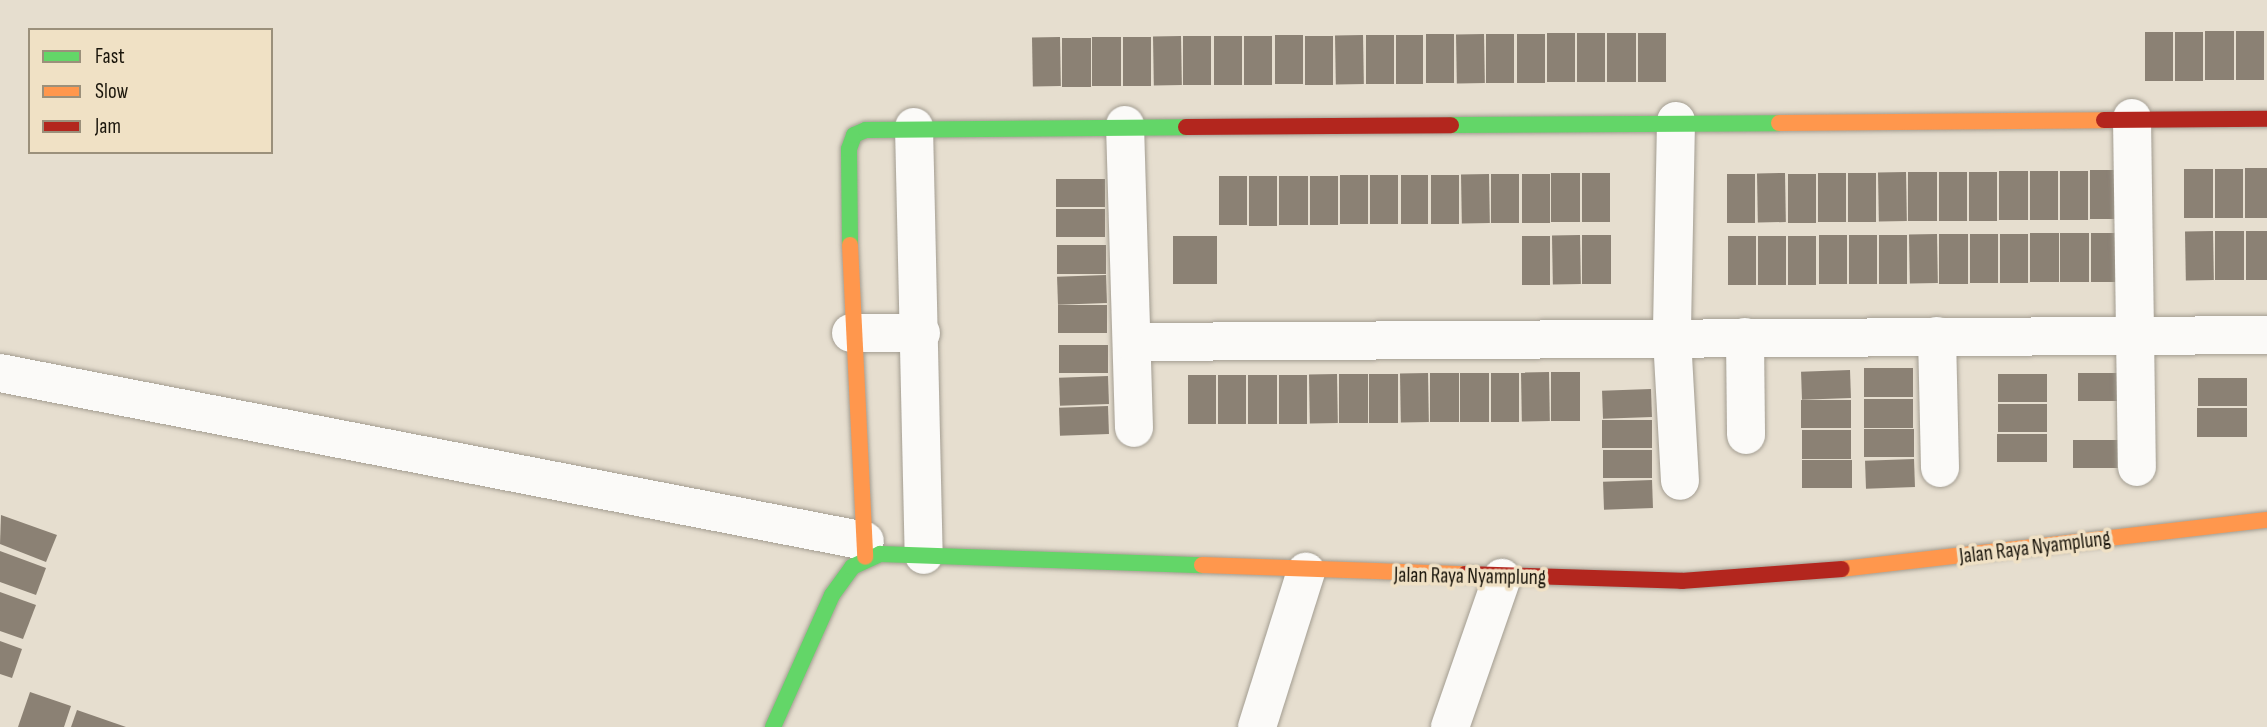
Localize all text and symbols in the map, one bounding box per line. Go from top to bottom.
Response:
legend [28,28,273,154]
text: Fast [95,44,125,69]
text: Slow [95,79,128,104]
text: Jam [95,114,121,139]
street label: Jalan Raya Nyamplung [1958,526,2112,570]
street label: Jalan Raya Nyamplung [1394,563,1546,591]

